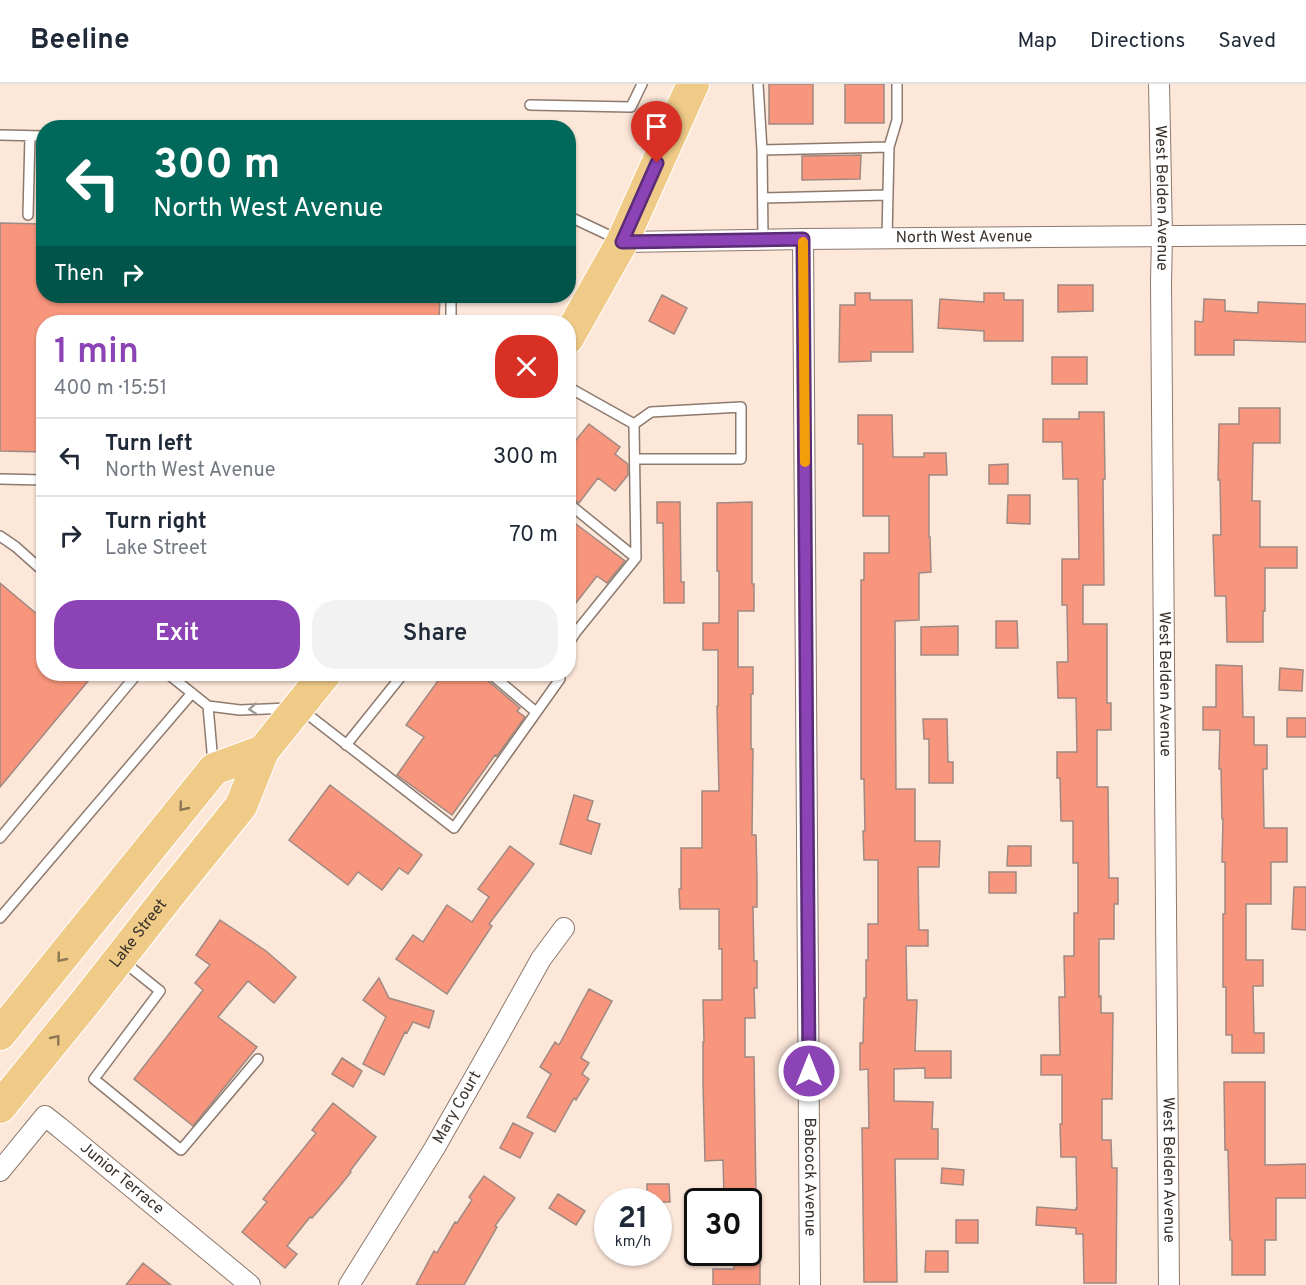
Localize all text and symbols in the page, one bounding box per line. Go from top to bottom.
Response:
text: Beeline [30,23,130,59]
text: Map [1017,28,1057,55]
text: Directions [1090,28,1185,55]
text: Saved [1218,28,1276,55]
pin [631,101,682,163]
icon: arrive [640,110,673,143]
street label: West Belden Avenue [1150,125,1172,271]
text: 300 m [153,140,280,193]
icon: left [54,144,132,222]
text: North West Avenue [153,192,383,226]
street label: North West Avenue [896,227,1032,248]
icon: right [116,258,149,291]
text: Then [54,261,104,288]
text: 1 min [54,330,139,376]
button: close [495,335,558,398]
text: 400 m · 15:51 [54,376,167,402]
text: Turn left [105,431,193,458]
icon: left [54,441,87,474]
text: 300 m [493,444,558,471]
text: North West Avenue [105,458,276,484]
text: Turn right [105,509,207,536]
icon: right [54,519,87,552]
text: 70 m [509,522,558,549]
text: Lake Street [105,536,207,562]
button: Exit [54,600,300,669]
button: Share [312,600,558,669]
street label: West Belden Avenue [1154,611,1175,757]
one-way arrow [248,703,257,716]
one-way arrow [180,800,191,811]
street label: Lake Street [106,895,172,972]
one-way arrow [57,951,68,962]
one-way arrow [49,1035,60,1046]
position arrow [777,1039,841,1103]
street label: Mary Court [429,1068,486,1148]
street label: West Belden Avenue [1158,1097,1179,1243]
street label: Babcock Avenue [799,1118,820,1236]
street label: Junior Terrace [75,1138,168,1219]
speed limit sign: 30 [684,1188,762,1266]
text: 21 [618,1201,648,1238]
text: km/h [615,1233,651,1252]

